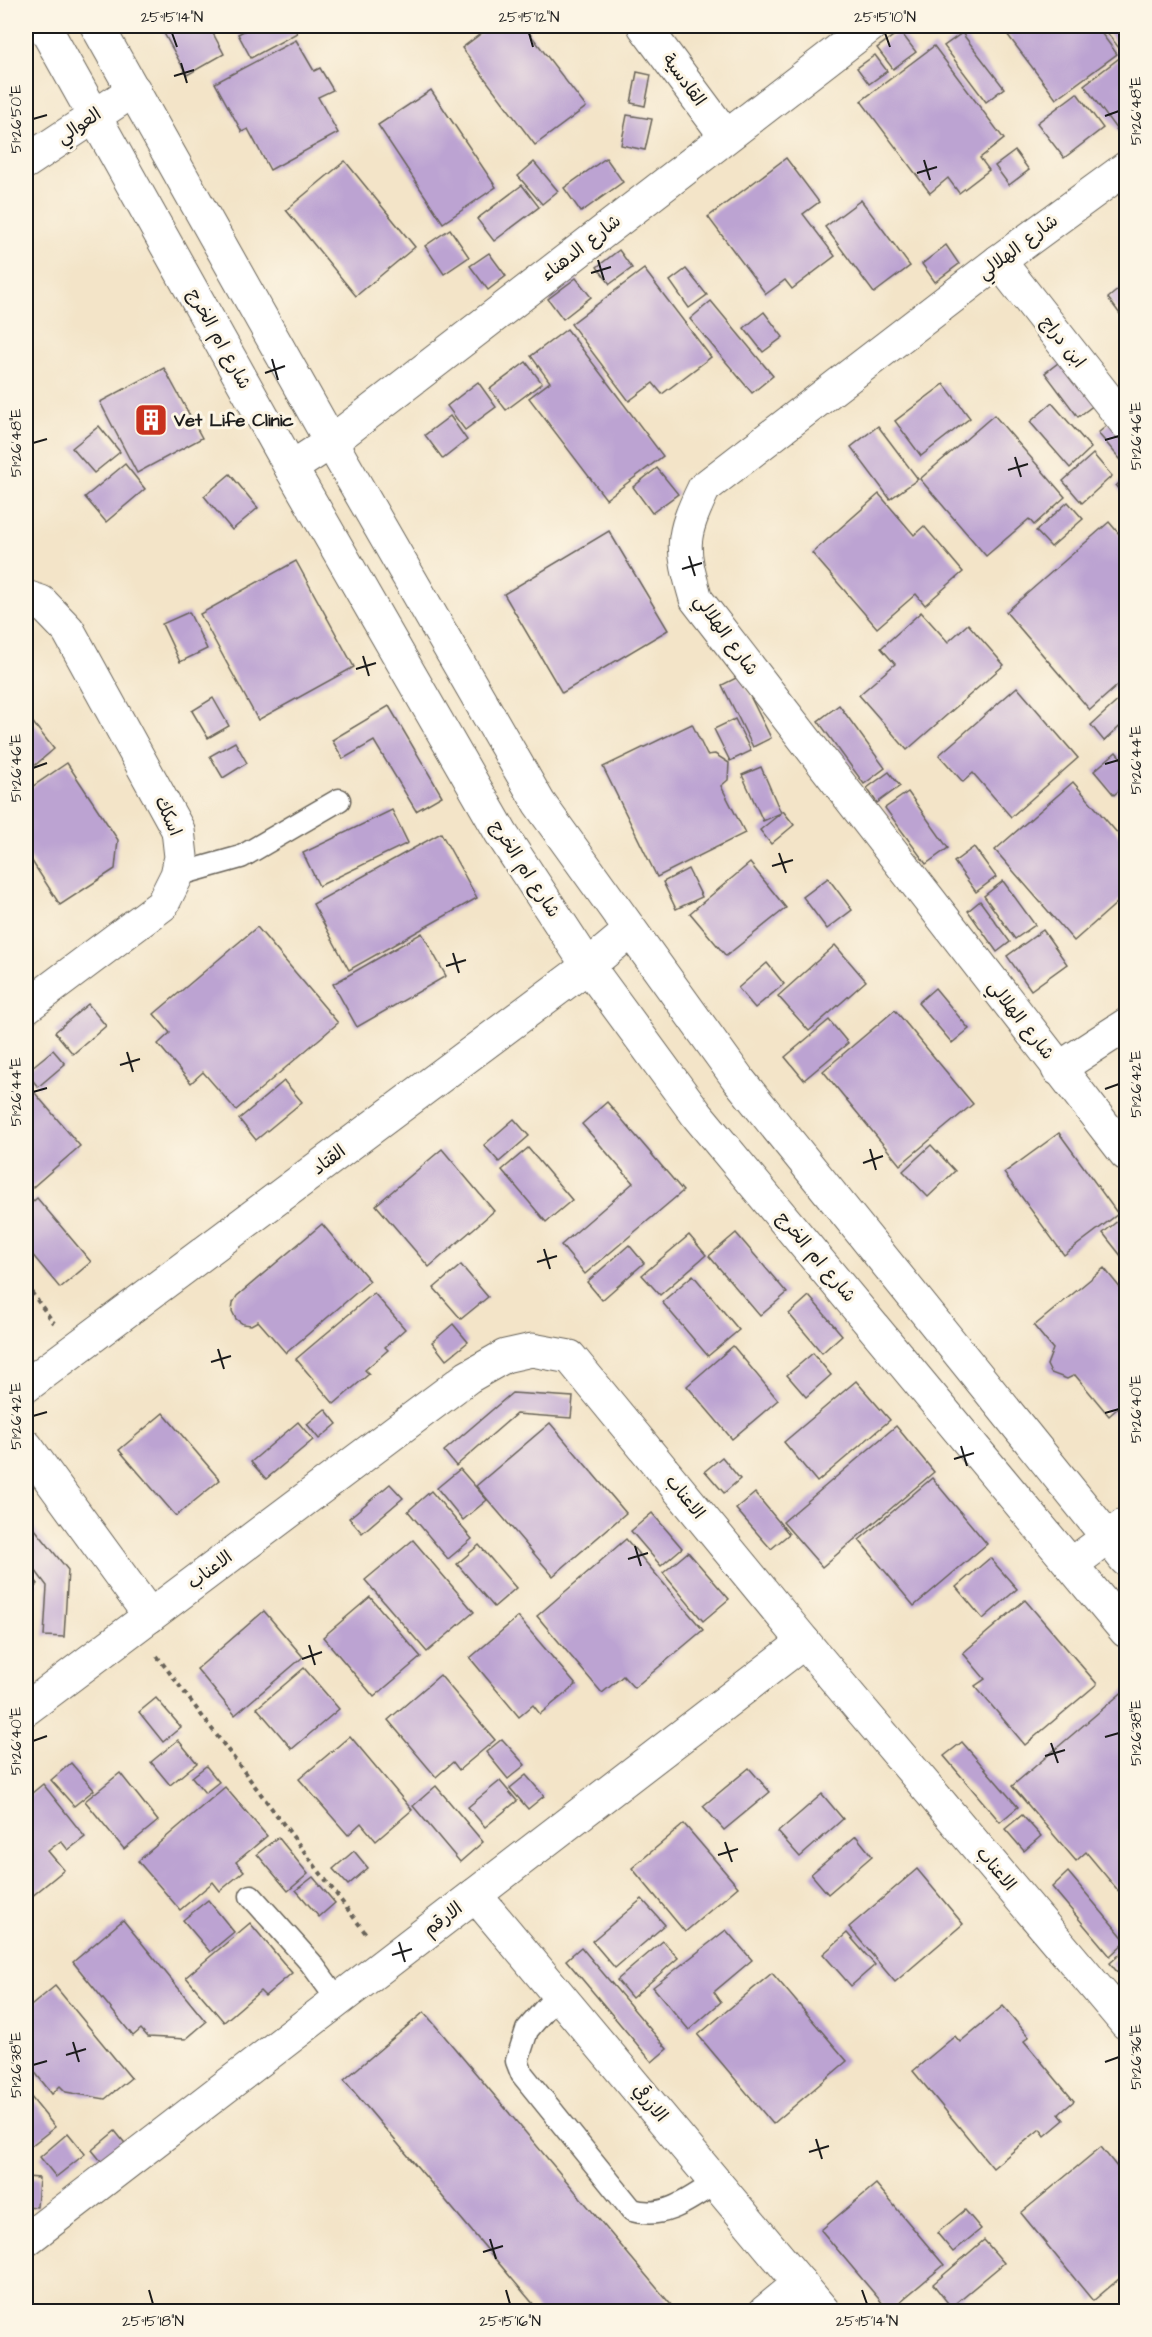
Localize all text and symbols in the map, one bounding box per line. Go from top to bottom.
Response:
text: 25°15'14"N [141,7,203,28]
text: 25°15'12"N [499,7,559,28]
text: 25°15'10"N [854,7,916,28]
street label: القادسية [656,48,712,112]
text: 51°26'48"E [1126,77,1147,145]
text: 51°26'50"E [6,85,27,153]
street label: العوالي [52,102,108,153]
street label: شارع الدهناء [536,209,626,287]
street label: شارع الهلالي [973,209,1065,288]
street label: شارع ام الخرج [180,284,257,394]
street label: ابن دراج [1035,311,1091,373]
building icon: Vet Life Clinic [133,402,169,438]
text: 51°26'46"E [1126,402,1147,470]
place label: Vet Life Clinic [173,408,294,433]
text: 51°26'48"E [6,409,27,477]
street label: شارع الهلالي [686,589,764,682]
text: 51°26'44"E [1126,725,1147,795]
text: 51°26'46"E [6,734,27,802]
street label: اسكك [148,792,188,840]
street label: شارع ام الخرج [483,815,566,923]
street label: شارع الهلالي [980,975,1060,1067]
text: 51°26'42"E [1126,1050,1147,1118]
text: 51°26'44"E [6,1057,27,1127]
street label: القتاد [307,1139,351,1181]
street label: شارع ام الخرج [770,1206,861,1308]
text: 51°26'40"E [1126,1375,1147,1443]
text: 51°26'42"E [6,1382,27,1450]
street label: الاعناب [659,1469,711,1525]
street label: الاعناب [182,1545,238,1595]
text: 51°26'38"E [1126,1700,1147,1766]
text: 51°26'40"E [6,1707,27,1775]
street label: الاعناب [970,1841,1022,1897]
street label: الارقم [418,1896,468,1943]
text: 51°26'36"E [1126,2024,1147,2090]
text: 51°26'38"E [6,2032,27,2098]
street label: الازرقي [627,2079,673,2127]
text: 25°15'18"N [122,2311,184,2332]
text: 25°15'16"N [479,2311,541,2332]
text: 25°15'14"N [836,2311,898,2332]

